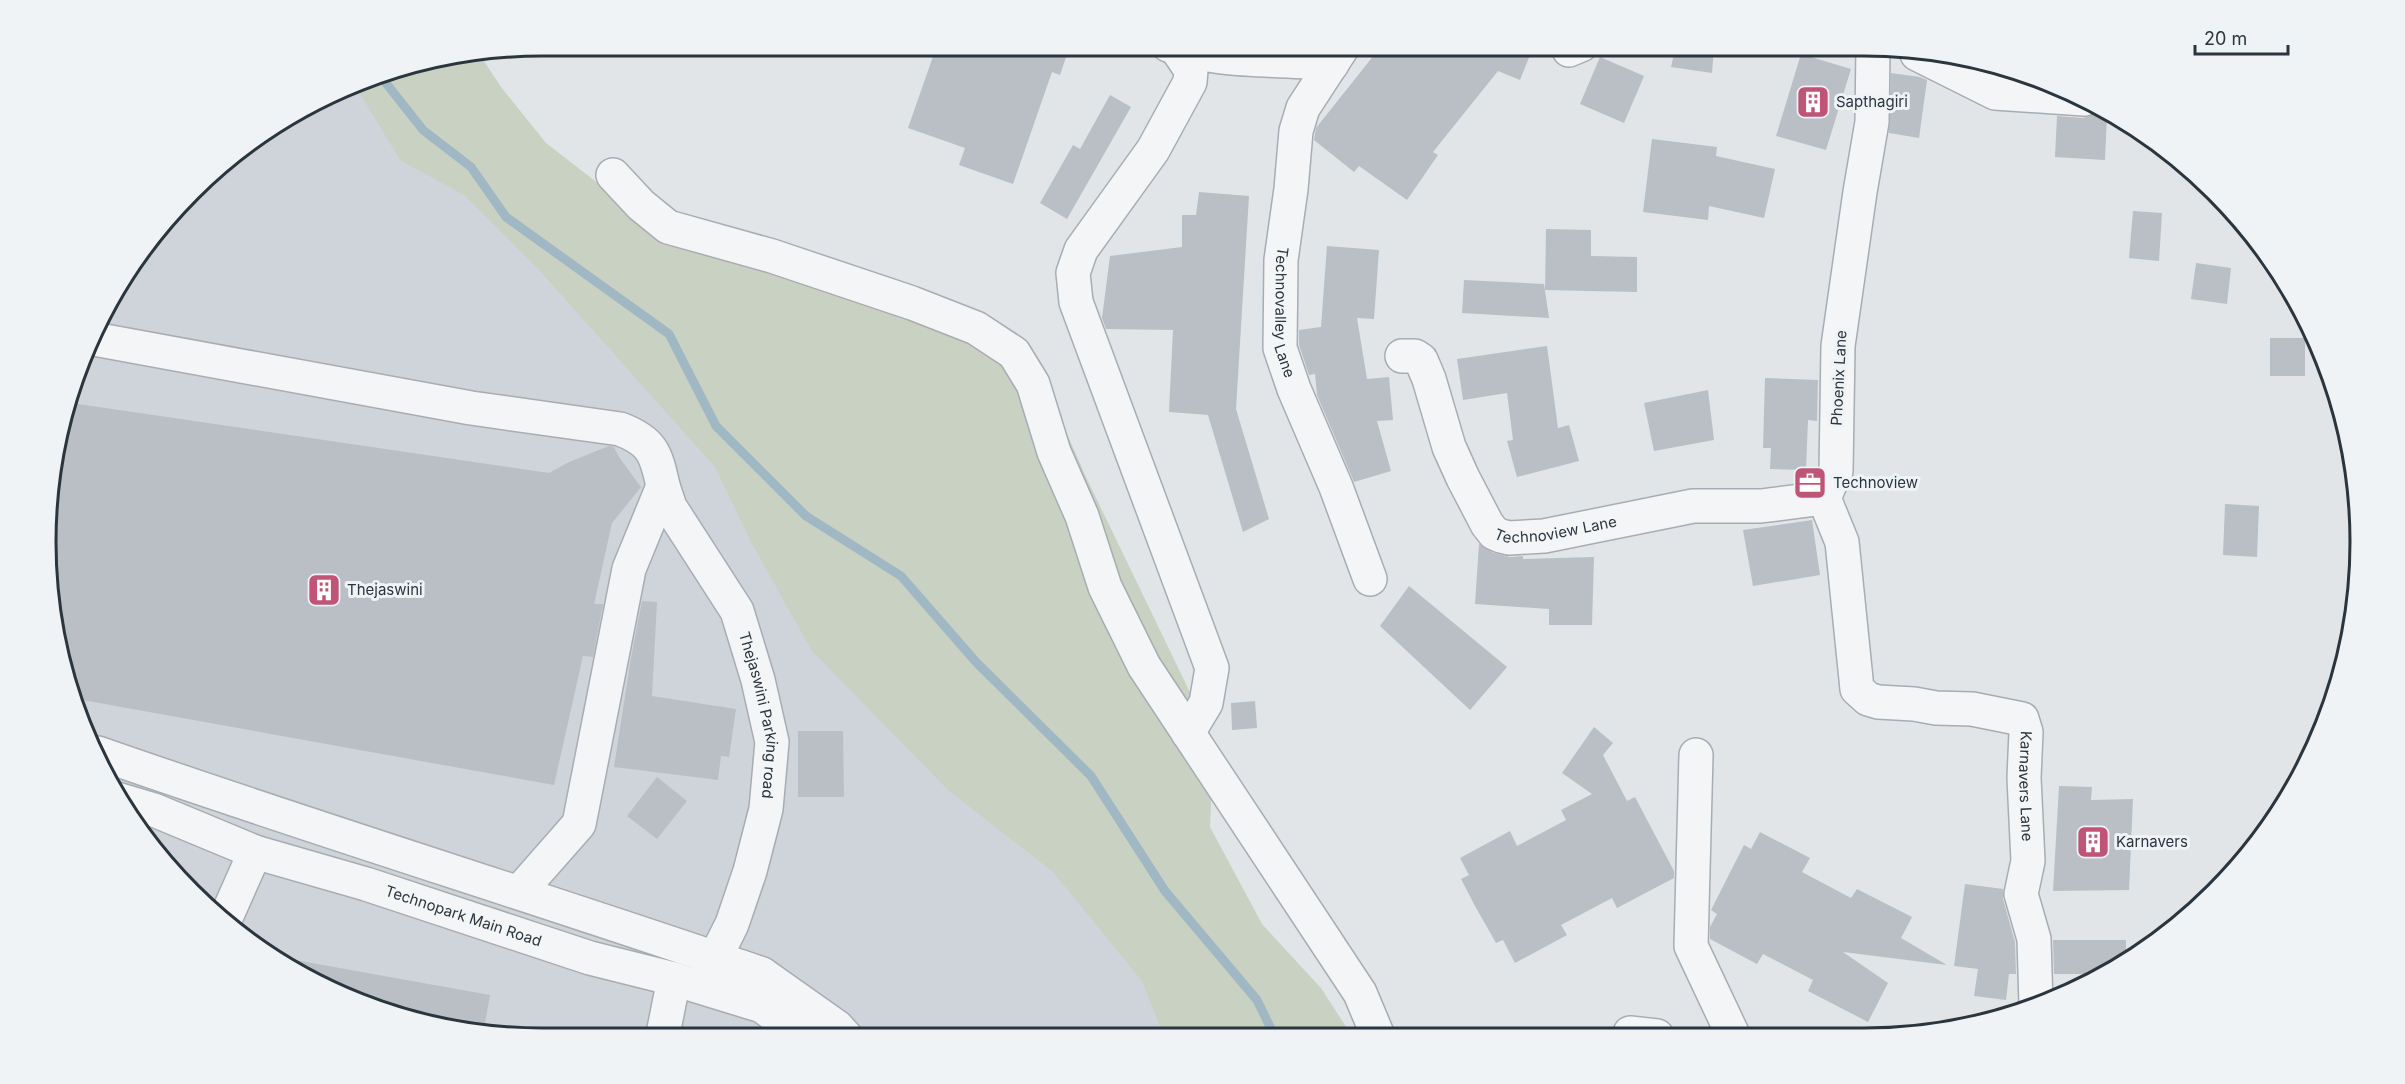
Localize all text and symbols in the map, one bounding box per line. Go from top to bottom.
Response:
scale bar [2195,18,2288,56]
text: 20 m [2204,28,2247,49]
building icon: Sapthagiri [1795,84,1831,120]
place label: Sapthagiri [1836,92,1908,111]
street label: Technovalley Lane [1270,246,1299,380]
street label: Phoenix Lane [1827,330,1850,426]
office icon: Technoview [1792,465,1828,501]
place label: Technoview [1833,473,1918,492]
street label: Technoview Lane [1491,512,1618,547]
building icon: Thejaswini [306,572,342,608]
place label: Thejaswini [347,580,423,599]
street label: Thejaswini Parking road [735,629,782,799]
street label: Karnavers Lane [2015,730,2037,842]
building icon: Karnavers [2075,824,2111,860]
place label: Karnavers [2116,832,2188,851]
street label: Technopark Main Road [383,881,544,950]

